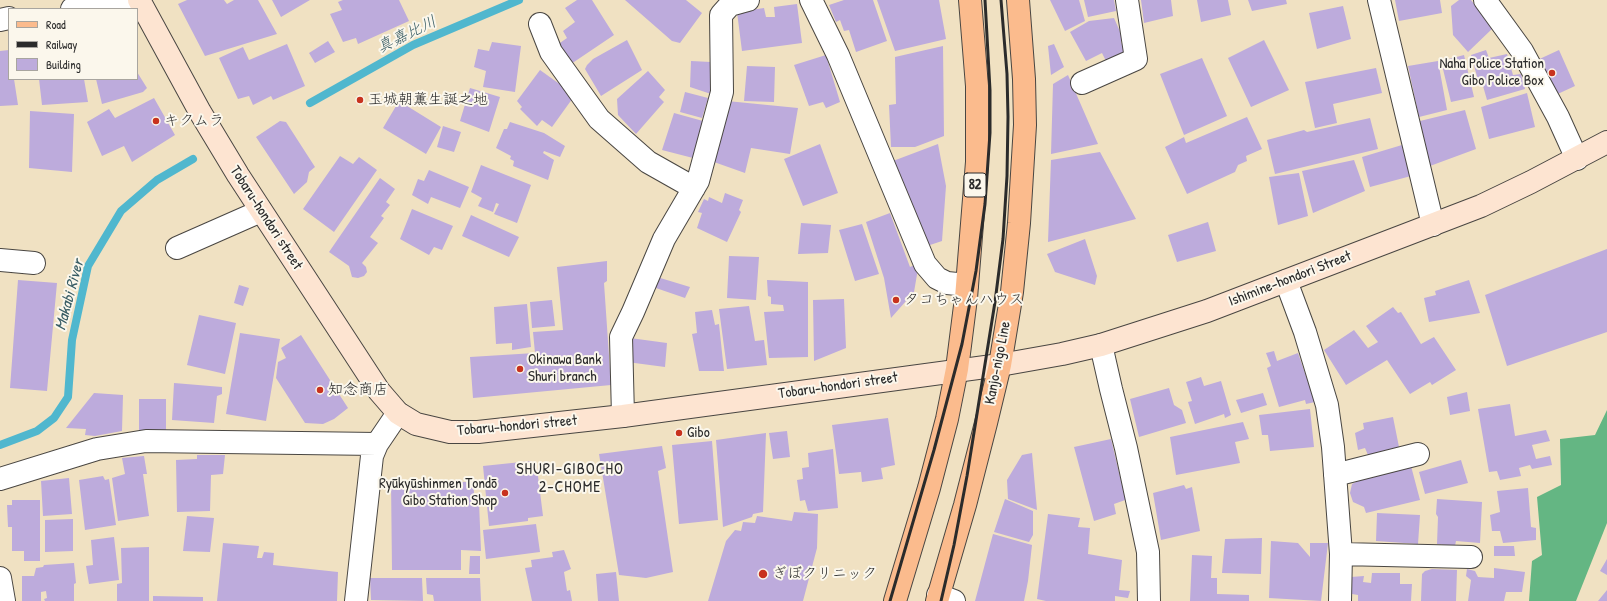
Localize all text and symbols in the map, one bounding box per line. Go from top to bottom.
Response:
legend [8,8,138,80]
water label: 真嘉比川 [374,12,440,58]
text: Road [46,16,66,33]
text: Railway [46,36,77,53]
place label: Naha Police Station Gibo Police Box [1439,55,1544,90]
text: Building [46,56,81,73]
marker: Naha Police Station Gibo Police Box [1547,68,1557,78]
place label: 玉城朝薫生誕之地 [368,91,488,109]
marker: 玉城朝薫生誕之地 [355,95,365,105]
place label: キクムラ [164,112,224,130]
marker: キクムラ [151,116,161,126]
street label: Tobaru-hondori street [226,163,306,273]
road number: 82 [964,173,986,197]
street label: Ishimine-hondori Street [1226,247,1354,311]
water label: Makabi River [51,258,89,332]
place label: タコちゃんハウス [904,291,1024,309]
marker: タコちゃんハウス [891,295,901,305]
street label: Kanjo-nigo Line [981,320,1015,406]
place label: Okinawa Bank Shuri branch [528,351,601,386]
marker: Okinawa Bank Shuri branch [515,364,525,374]
street label: Tobaru-hondori street [777,369,899,403]
place label: 知念商店 [328,381,388,399]
marker: 知念商店 [315,385,325,395]
street label: Tobaru-hondori street [456,412,578,440]
place label: Gibo [687,424,710,442]
marker: Gibo [674,428,684,438]
district label: SHURI-GIBOCHO 2-CHOME [516,460,624,498]
place label: Ryūkyūshinmen Tondō Gibo Station Shop [379,475,497,510]
marker: Ryūkyūshinmen Tondō Gibo Station Shop [500,488,510,498]
place label: ぎぼクリニック [772,565,877,583]
marker: ぎぼクリニック [757,568,769,580]

